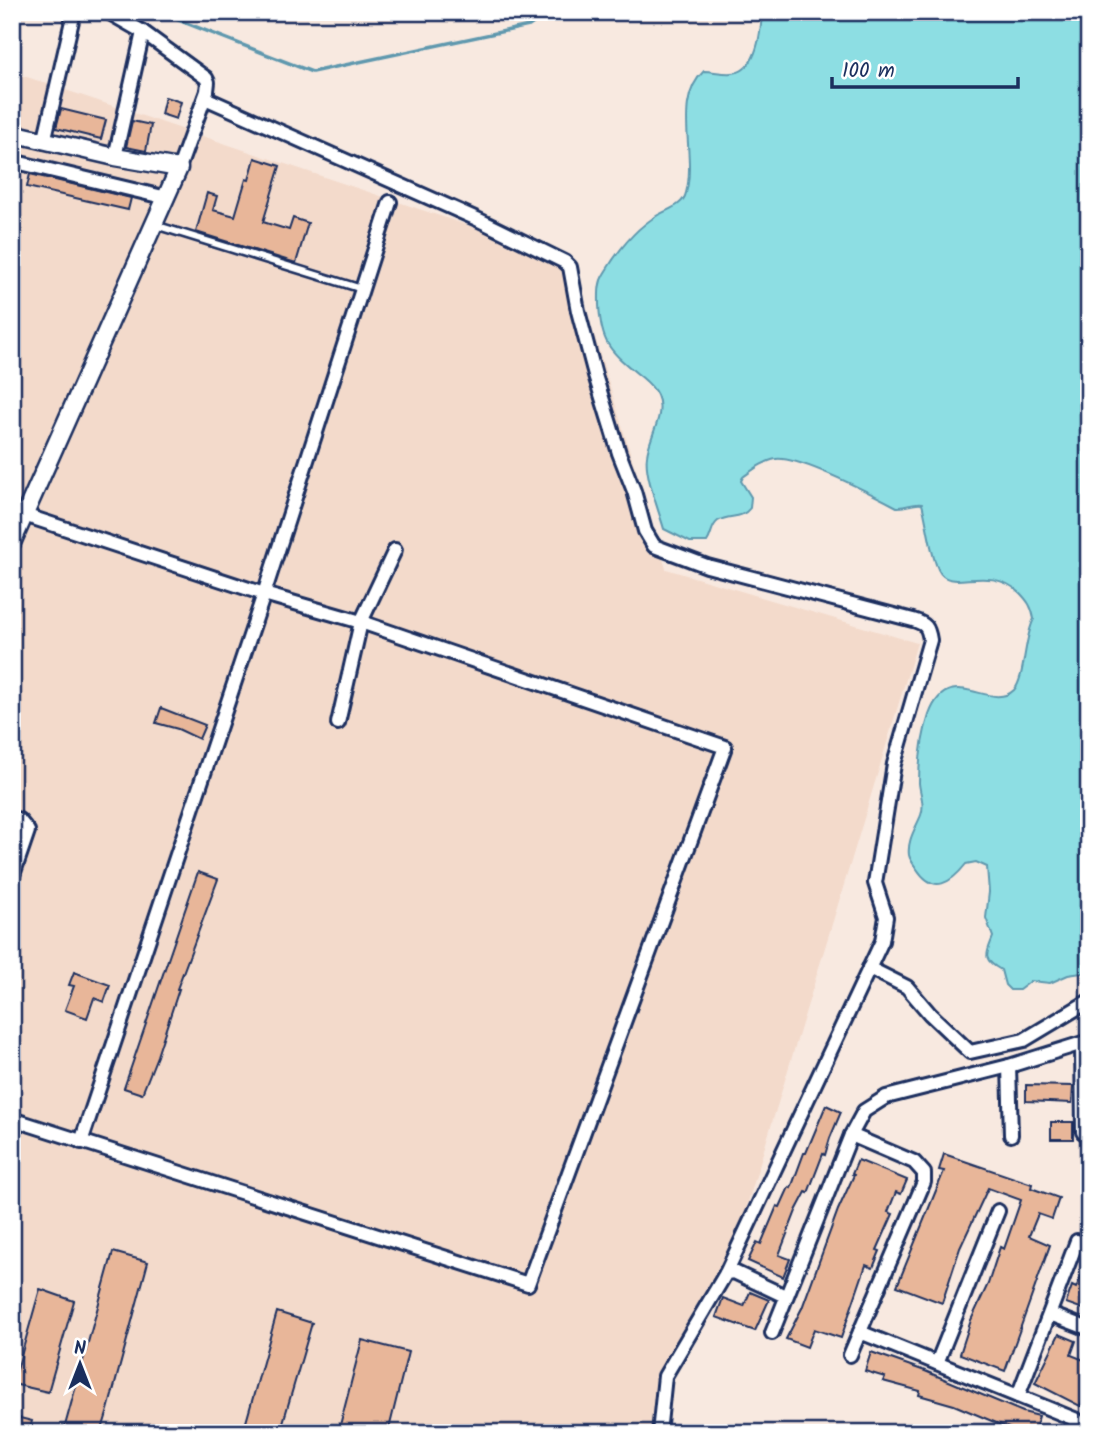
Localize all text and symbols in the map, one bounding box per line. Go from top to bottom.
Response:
scale bar [832,46,1017,90]
text: 100 m [842,55,895,88]
north arrow [46,1330,116,1400]
text: N [74,1334,86,1364]

